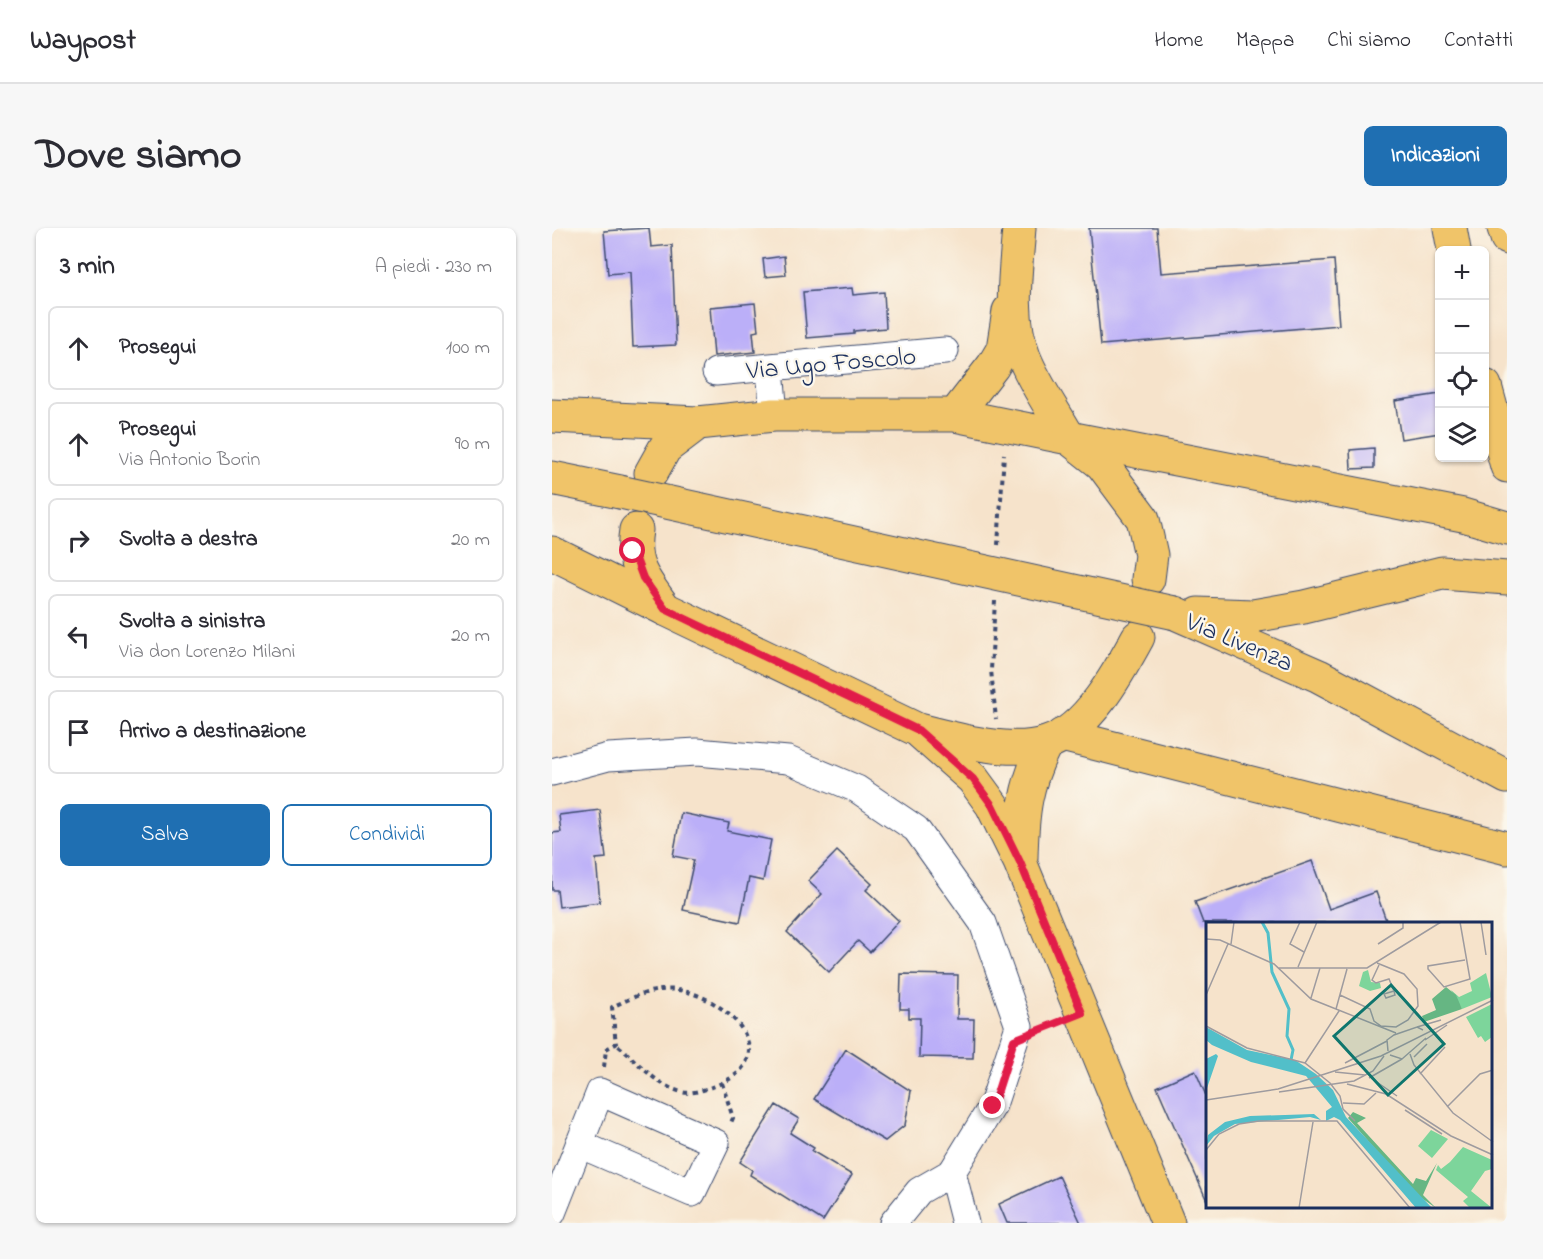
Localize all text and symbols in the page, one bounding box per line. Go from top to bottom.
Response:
text: Waypost [30,21,136,62]
text: Home [1154,26,1203,56]
text: Mappa [1236,26,1294,56]
text: Chi siamo [1327,26,1411,56]
text: Contatti [1444,26,1513,56]
text: Dove siamo [36,126,242,187]
button: Indicazioni [1364,126,1507,186]
map controls [1435,246,1489,462]
button: + [1435,246,1489,300]
text: 3 min [60,248,115,286]
text: A piedi · 230 m [375,253,492,282]
button: − [1435,300,1489,354]
icon: ahead [62,332,95,365]
text: Prosegui [119,332,196,364]
text: 100 m [446,334,490,363]
street label: Via Ugo Foscolo [744,339,918,391]
button: locate [1435,354,1489,408]
button: layers [1435,408,1489,462]
text: Prosegui [119,414,196,446]
icon: ahead [62,428,95,461]
text: 90 m [455,430,490,459]
text: Via Antonio Borin [119,446,260,475]
icon: right [62,524,95,557]
text: Svolta a destra [119,524,258,556]
text: 20 m [451,526,490,555]
route start [619,537,645,563]
street label: Via Livenza [1178,604,1298,683]
text: Svolta a sinistra [119,606,266,638]
icon: left [62,620,95,653]
text: 20 m [451,622,490,651]
text: Via don Lorenzo Milani [119,638,295,667]
icon: arrive [62,716,95,749]
text: Arrivo a destinazione [119,716,306,748]
button: Salva [60,804,270,866]
button: Condividi [282,804,492,866]
inset map [1206,922,1492,1208]
route end [979,1092,1005,1118]

